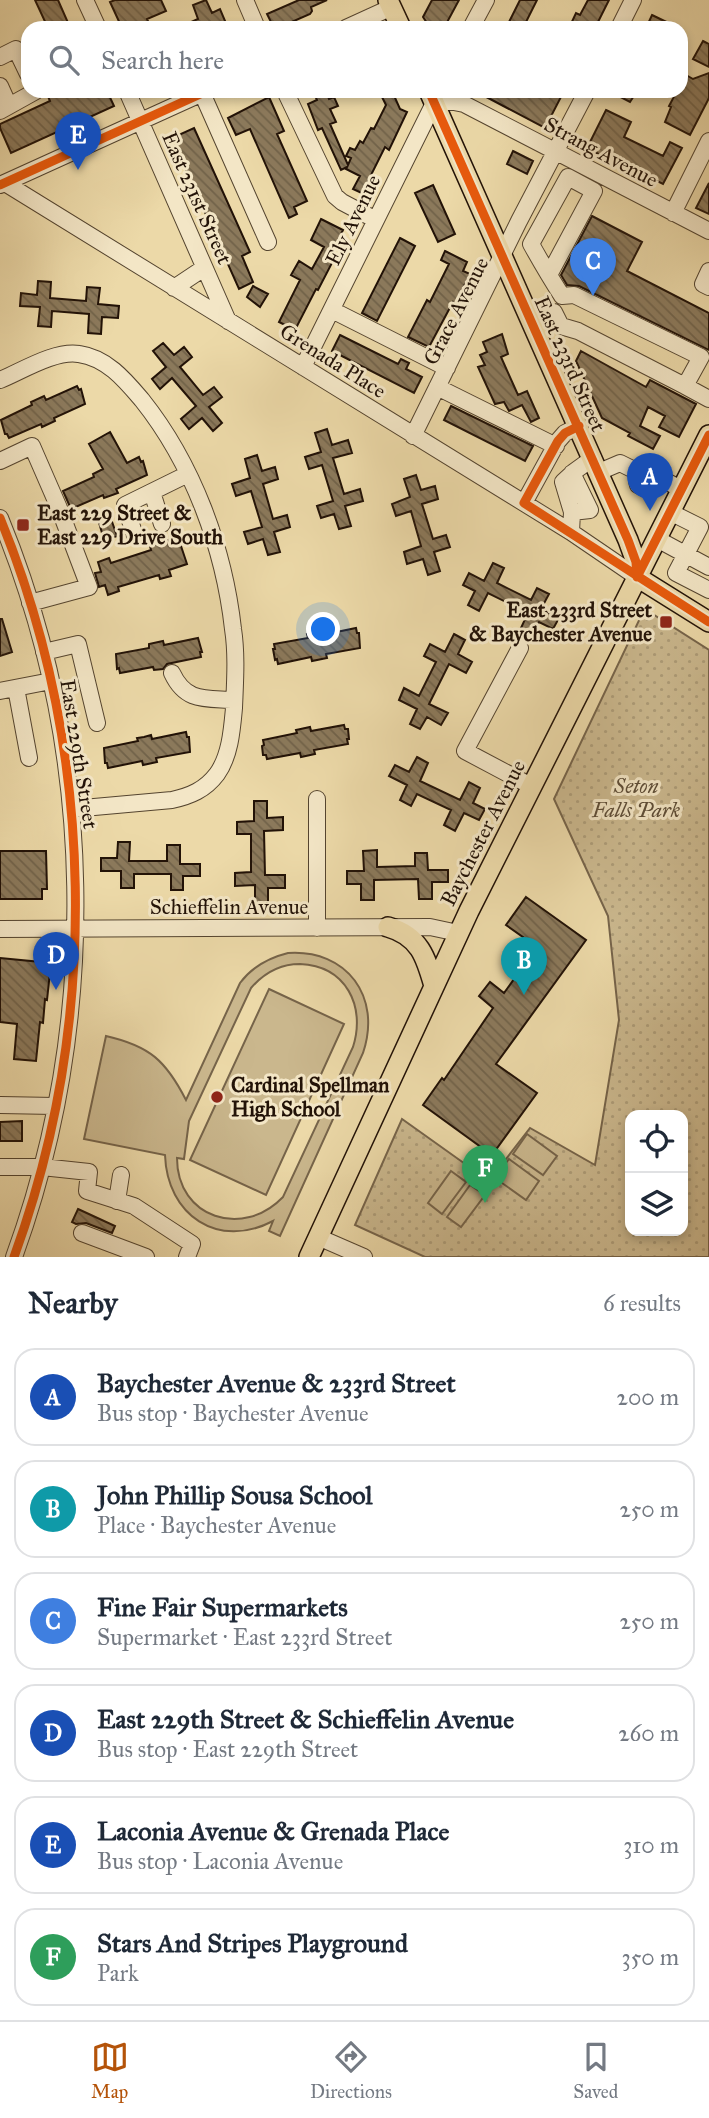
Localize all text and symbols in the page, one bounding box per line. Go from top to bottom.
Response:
search box [21,21,688,98]
icon: search [45,41,83,79]
text: Search here [101,44,224,76]
street label: Strang Avenue [540,111,662,193]
pin: E [55,112,101,170]
street label: East 231st Street [156,128,238,269]
street label: Ely Avenue [320,170,386,270]
pin: C [570,238,616,296]
street label: Grace Avenue [418,253,494,369]
street label: East 233rd Street [528,292,612,436]
street label: Grenada Place [275,318,391,404]
pin: A [627,453,673,511]
place label: East 229 Street & East 229 Drive South [37,500,223,550]
marker: East 229 Street & East 229 Drive South [15,517,31,533]
place label: East 233rd Street & Baychester Avenue [469,597,653,647]
your location [306,612,340,646]
marker: East 233rd Street & Baychester Avenue [658,614,674,630]
street label: East 229th Street [54,677,104,831]
street label: Baychester Avenue [435,755,531,910]
park label: Seton Falls Park [591,773,681,823]
street label: Schieffelin Avenue [150,894,309,920]
pin: D [33,932,79,990]
pin: B [501,937,547,995]
place label: Cardinal Spellman High School [231,1072,390,1122]
marker: Cardinal Spellman High School [209,1089,225,1105]
map controls [625,1110,688,1236]
button: locate [625,1110,688,1173]
pin: F [462,1145,508,1203]
button: layers [625,1173,688,1236]
text: Nearby [28,1285,118,1321]
text: 6 results [603,1289,681,1317]
text: Baychester Avenue & 233rd Street [97,1367,456,1399]
text: A [45,1383,61,1411]
text: 200 m [617,1383,679,1411]
text: Bus stop · Baychester Avenue [97,1399,369,1427]
text: John Phillip Sousa School [97,1479,373,1511]
text: B [45,1495,61,1523]
text: 250 m [619,1495,679,1523]
text: Place · Baychester Avenue [97,1511,336,1539]
text: Fine Fair Supermarkets [97,1591,348,1623]
text: C [45,1607,61,1635]
text: 250 m [619,1607,679,1635]
text: Supermarket · East 233rd Street [97,1623,392,1651]
text: East 229th Street & Schieffelin Avenue [97,1703,514,1735]
text: D [44,1719,62,1747]
text: 260 m [618,1719,679,1747]
text: Bus stop · East 229th Street [97,1735,358,1763]
text: Laconia Avenue & Grenada Place [97,1815,449,1847]
text: E [45,1831,61,1859]
text: 310 m [623,1831,679,1859]
text: Bus stop · Laconia Avenue [97,1847,343,1875]
text: Stars And Stripes Playground [97,1927,408,1959]
text: F [45,1943,61,1971]
text: 350 m [621,1943,679,1971]
text: Park [97,1959,139,1987]
tab: Map [91,2038,129,2103]
tab: Directions [310,2038,392,2103]
tab: Saved [573,2038,618,2103]

